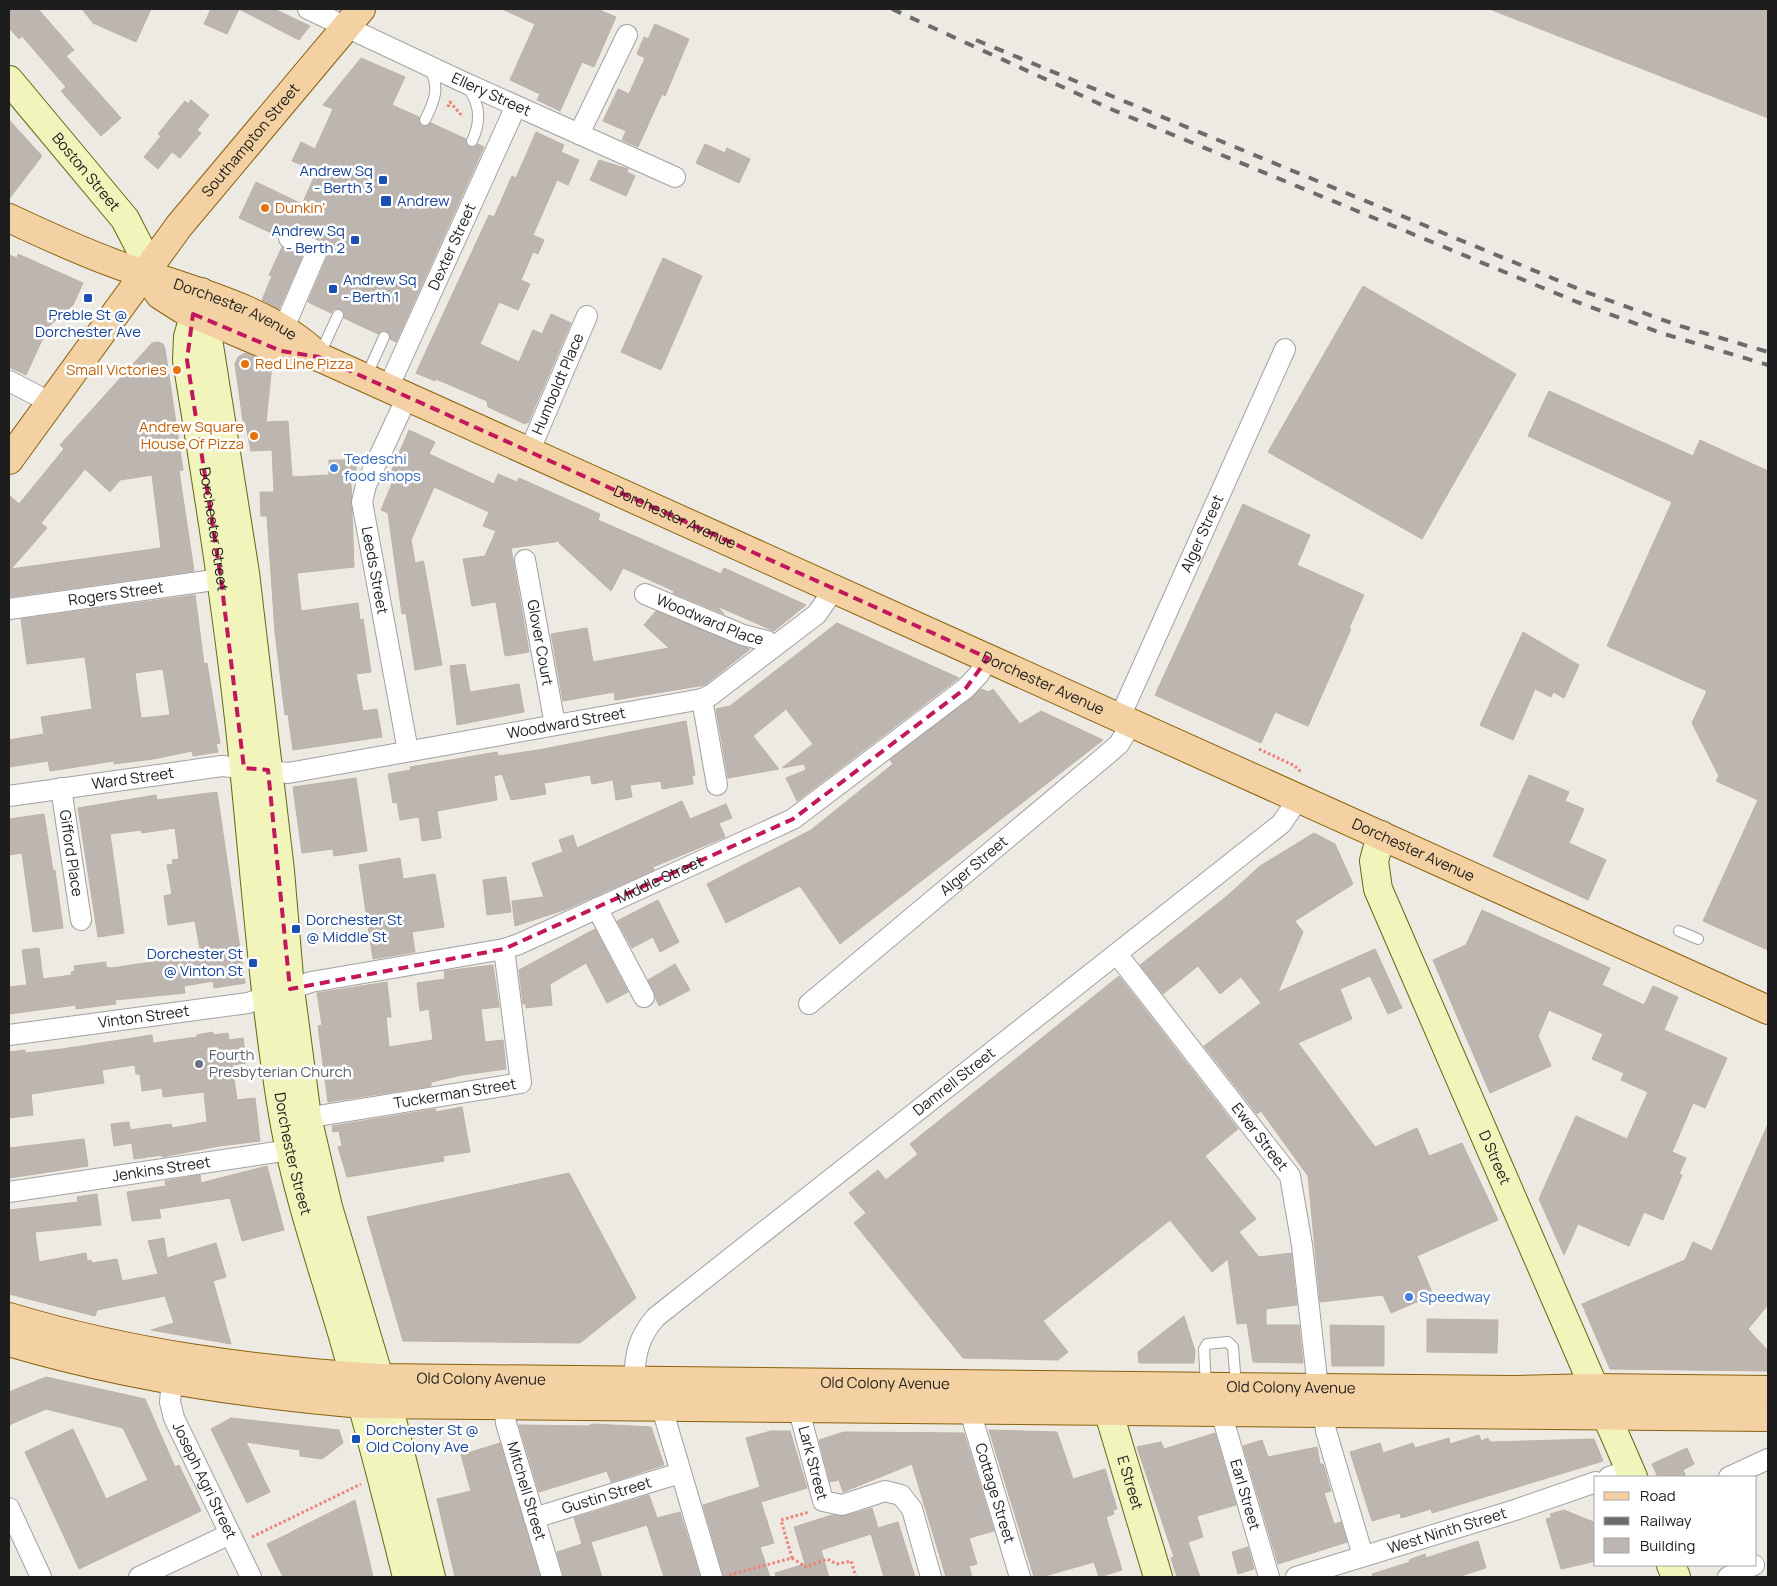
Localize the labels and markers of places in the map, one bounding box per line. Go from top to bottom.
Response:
place label: Andrew Sq - Berth 3 [299,160,373,198]
marker: Andrew Sq - Berth 3 [377,174,389,186]
place label: Andrew [397,190,450,211]
marker: Andrew [379,194,393,208]
place label: Dunkin' [275,197,325,218]
marker: Dunkin' [259,202,271,214]
place label: Andrew Sq - Berth 2 [271,220,345,258]
marker: Andrew Sq - Berth 2 [349,234,361,246]
place label: Andrew Sq - Berth 1 [343,269,417,307]
marker: Andrew Sq - Berth 1 [327,283,339,295]
marker: Preble St @ Dorchester Ave [82,292,94,304]
place label: Preble St @ Dorchester Ave [35,304,141,342]
place label: Red Line Pizza [255,353,353,374]
marker: Red Line Pizza [239,358,251,370]
place label: Small Victories [66,359,167,380]
marker: Small Victories [171,364,183,376]
place label: Andrew Square House Of Pizza [139,416,244,454]
marker: Andrew Square House Of Pizza [248,430,260,442]
place label: Tedeschi food shops [344,448,421,486]
marker: Tedeschi food shops [328,462,340,474]
place label: Dorchester St @ Middle St [306,909,402,947]
marker: Dorchester St @ Middle St [290,923,302,935]
place label: Dorchester St @ Vinton St [147,943,243,981]
marker: Dorchester St @ Vinton St [247,957,259,969]
place label: Fourth Presbyterian Church [209,1044,352,1082]
marker: Fourth Presbyterian Church [193,1058,205,1070]
place label: Speedway [1419,1286,1490,1307]
marker: Speedway [1403,1291,1415,1303]
place label: Dorchester St @ Old Colony Ave [366,1419,479,1457]
marker: Dorchester St @ Old Colony Ave [350,1433,362,1445]

